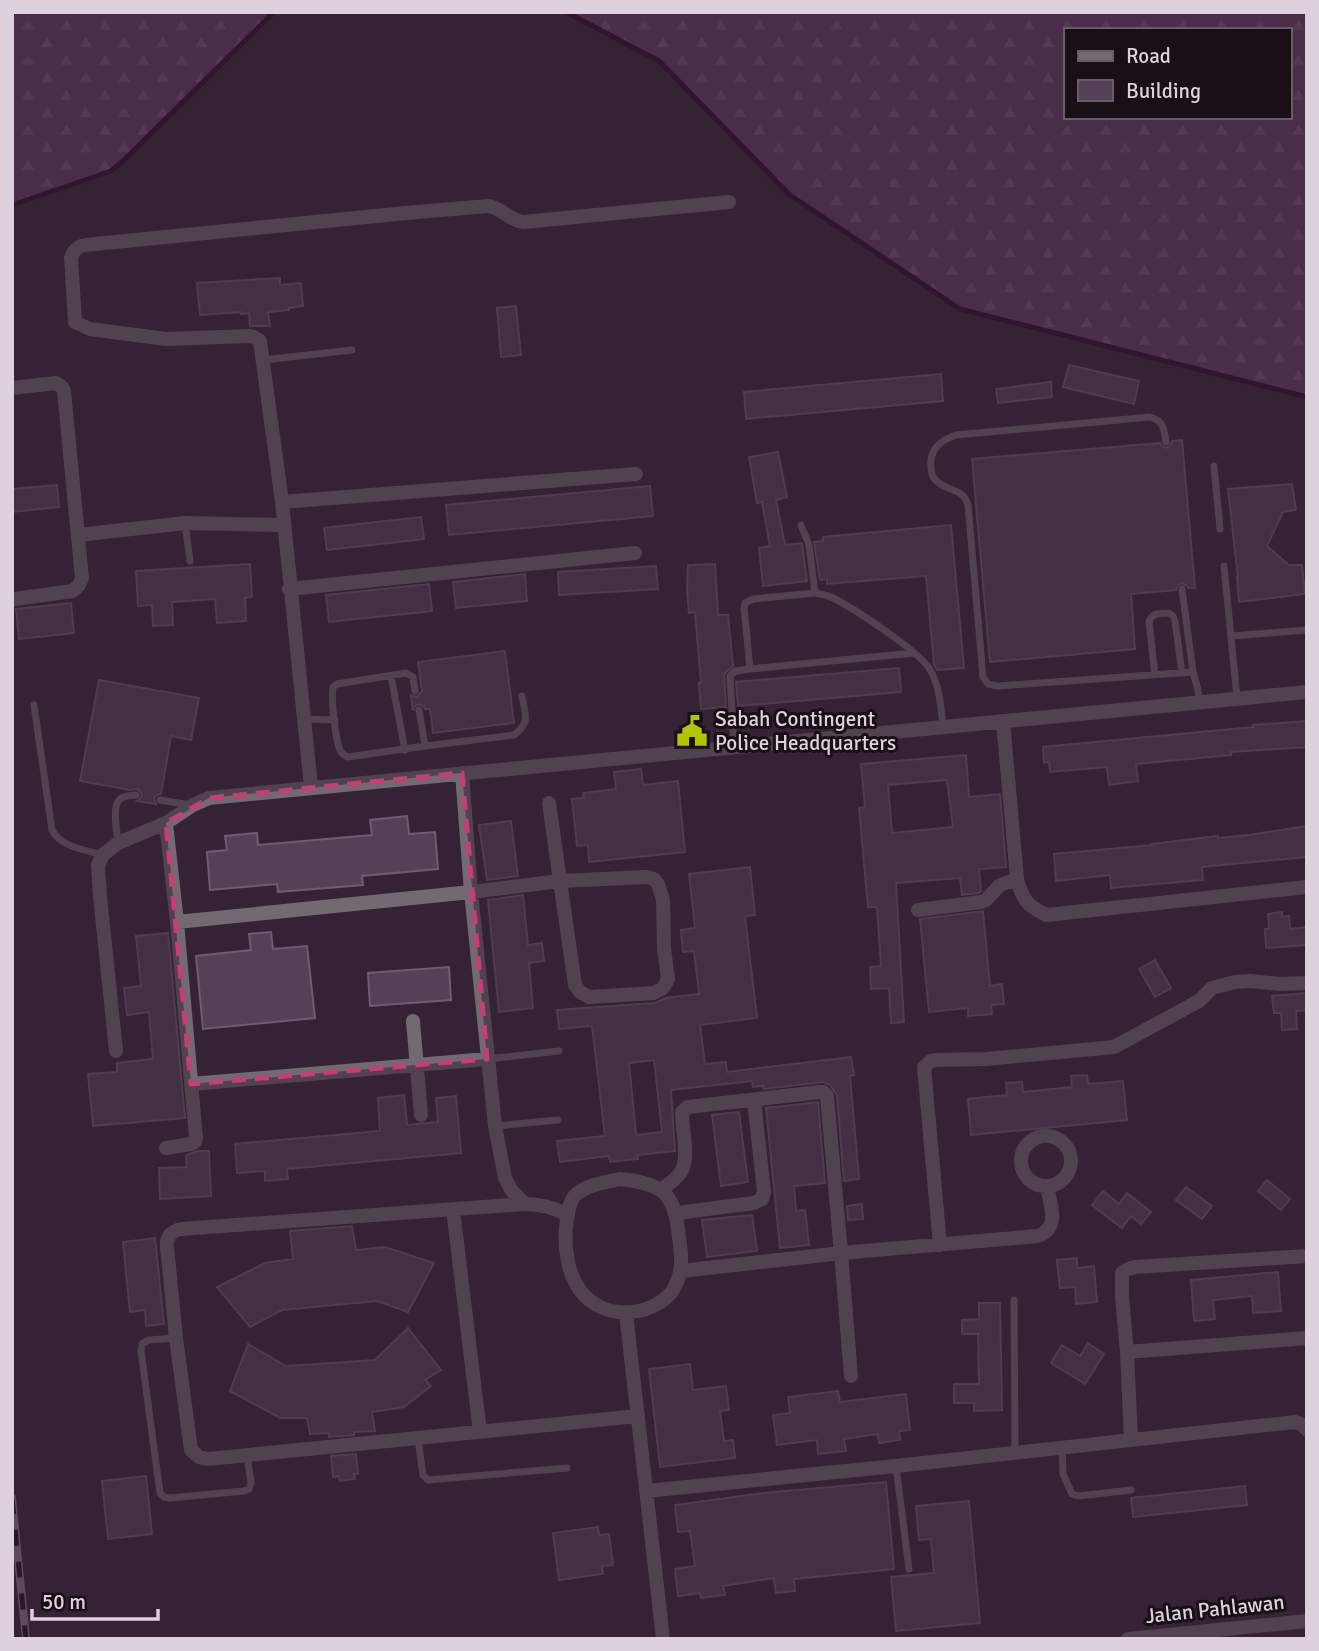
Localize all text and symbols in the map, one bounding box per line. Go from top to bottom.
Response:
legend [1064,28,1291,119]
text: Road [1126,43,1171,69]
text: Building [1126,78,1201,104]
place label: Sabah Contingent Police Headquarters [715,706,896,756]
public building icon: Sabah Contingent Police Headquarters [675,714,709,748]
scale bar [32,1578,158,1622]
text: 50 m [42,1589,86,1615]
street label: Jalan Pahlawan [1144,1589,1286,1629]

